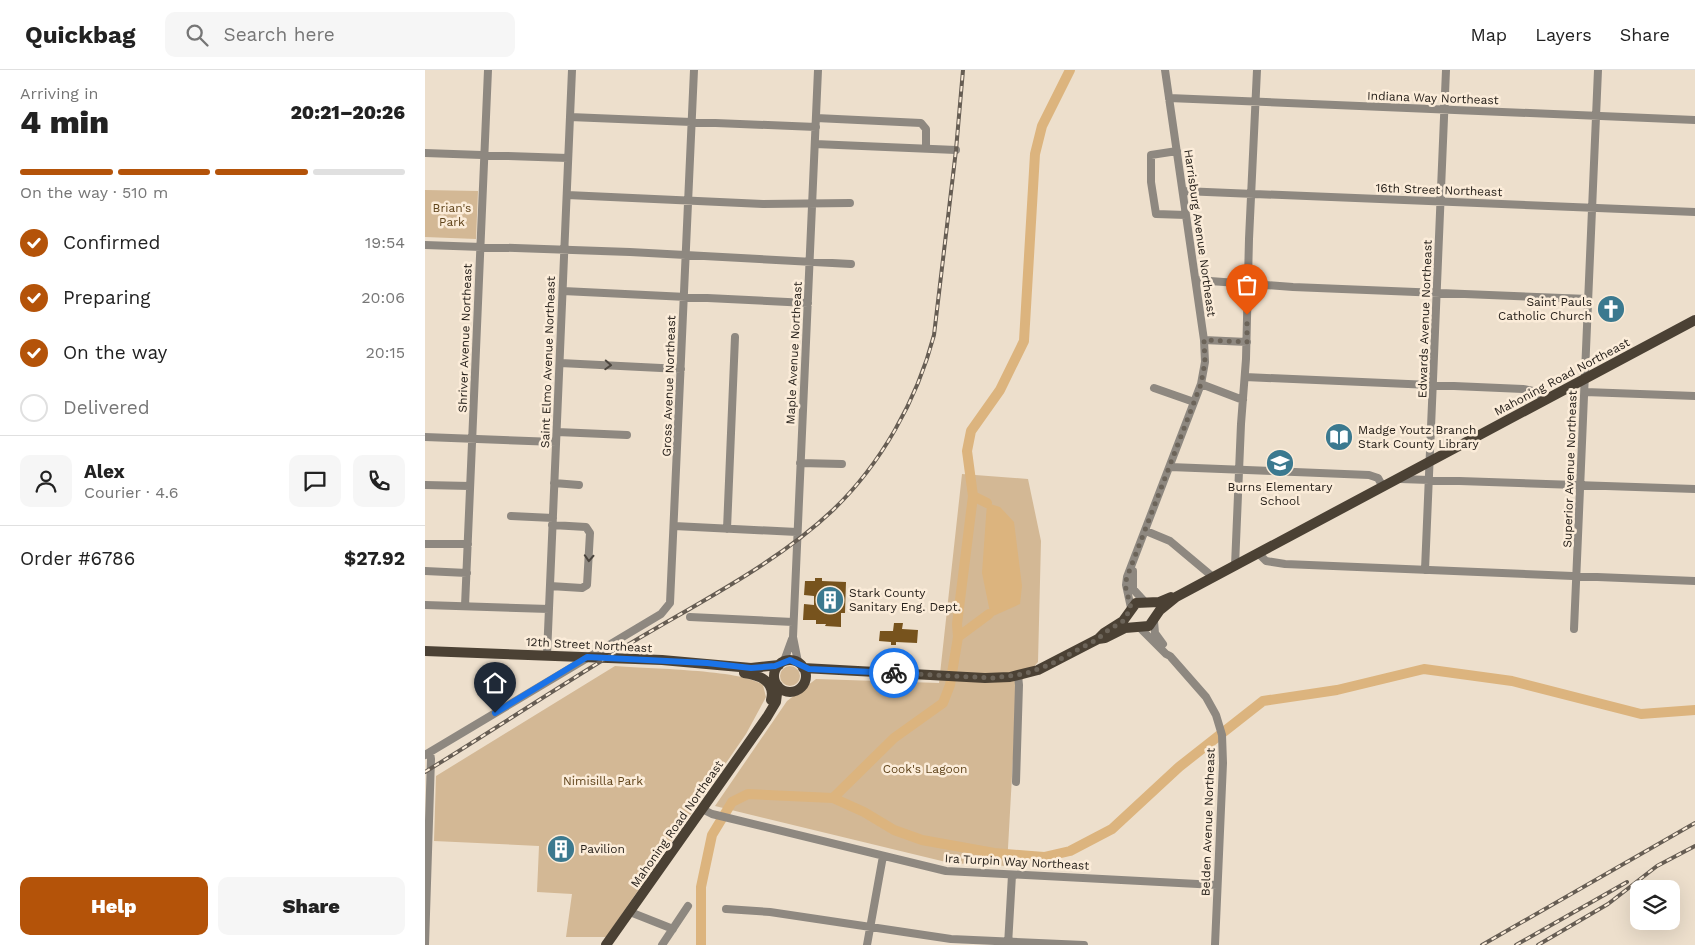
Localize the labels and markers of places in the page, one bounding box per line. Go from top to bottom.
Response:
pin [1226,264,1268,315]
church icon: Saint Pauls Catholic Church [1596,294,1626,324]
place label: Saint Pauls Catholic Church [1498,295,1592,323]
library icon: Madge Youtz Branch Stark County Library [1324,422,1354,452]
place label: Madge Youtz Branch Stark County Library [1358,423,1480,451]
school or university icon: Burns Elementary School [1265,448,1295,478]
place label: Burns Elementary School [1228,480,1333,508]
building icon: Stark County Sanitary Eng. Dept. [815,585,845,615]
place label: Stark County Sanitary Eng. Dept. [849,586,961,614]
pin [474,662,516,713]
building icon: Pavilion [546,834,576,864]
place label: Pavilion [580,842,625,856]

